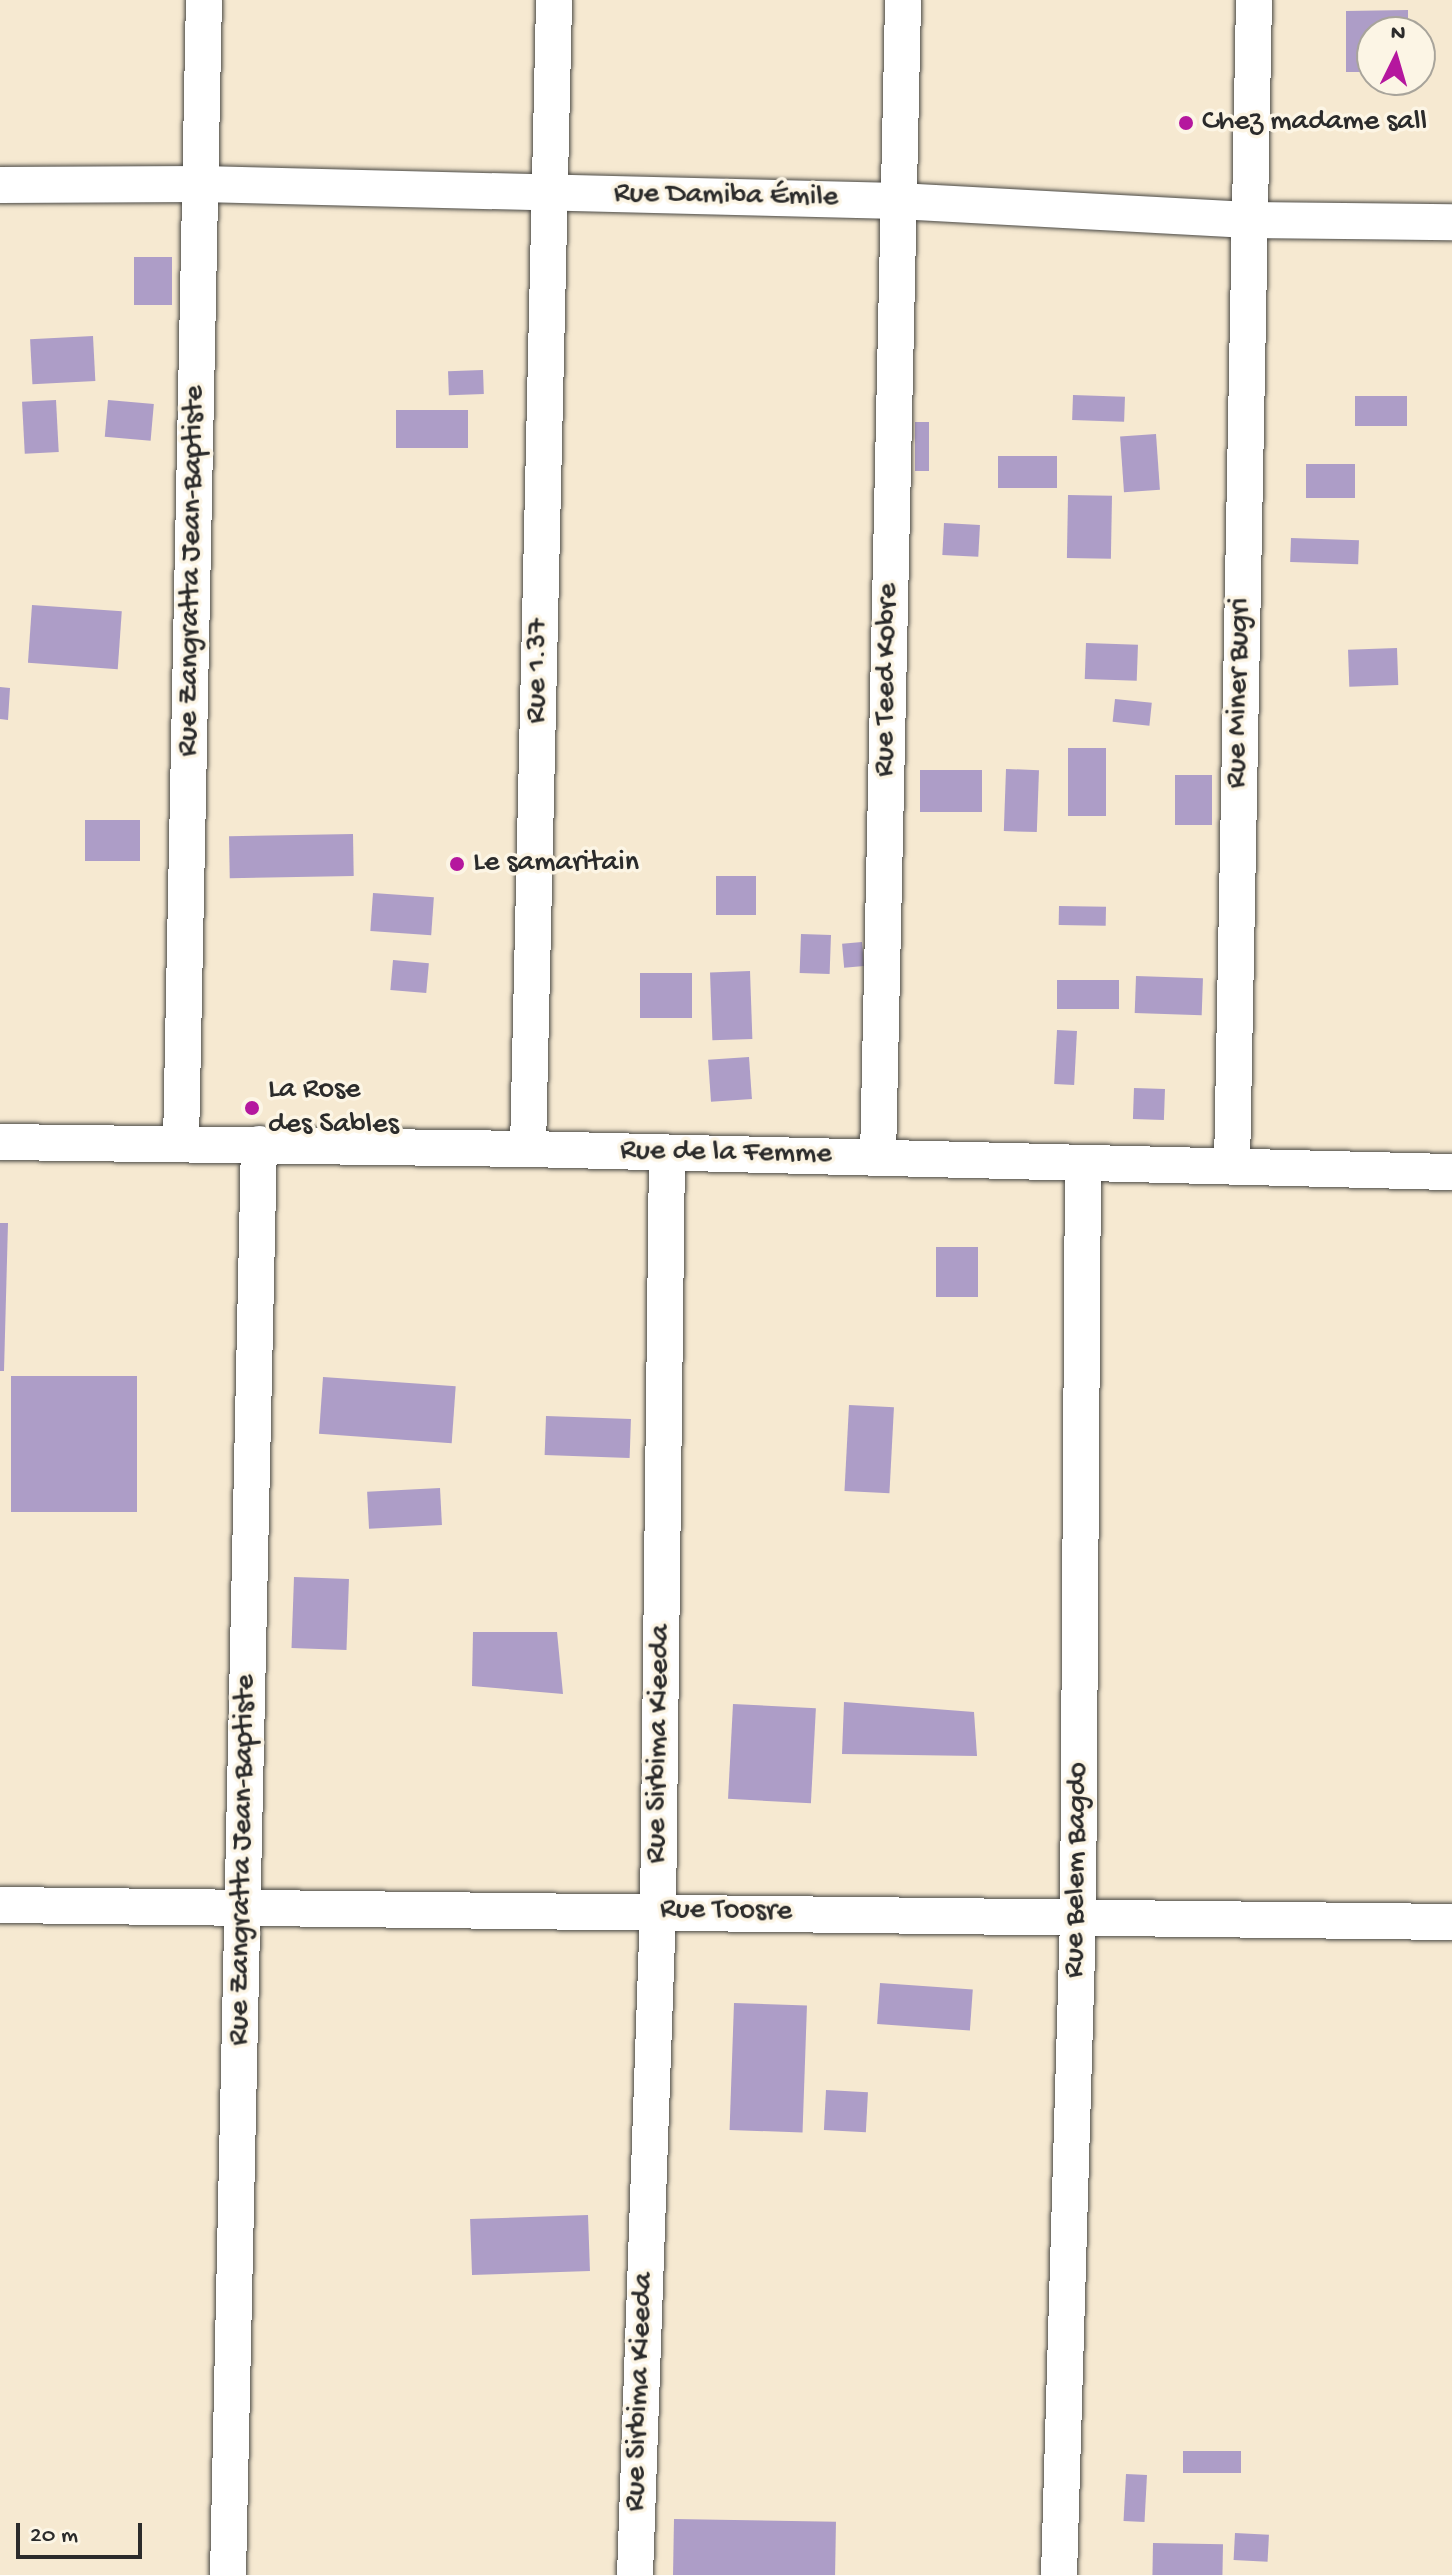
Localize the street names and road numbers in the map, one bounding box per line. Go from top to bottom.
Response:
street label: Rue Damiba Émile [613,177,839,217]
street label: Rue Zangratta Jean-Baptiste [172,385,214,757]
street label: Rue Teed Kobre [868,583,908,777]
street label: Rue Miner Bugri [1220,597,1260,789]
street label: Rue 1.37 [520,618,558,724]
street label: Rue de la Femme [620,1134,832,1174]
street label: Rue Sirbima Kieeda [640,1624,680,1864]
street label: Rue Zangratta Jean-Baptiste [223,1674,265,2046]
street label: Rue Belem Bagdo [1058,1762,1098,1978]
street label: Rue Toosre [660,1893,792,1931]
street label: Rue Sirbima Kieeda [619,2272,663,2512]

